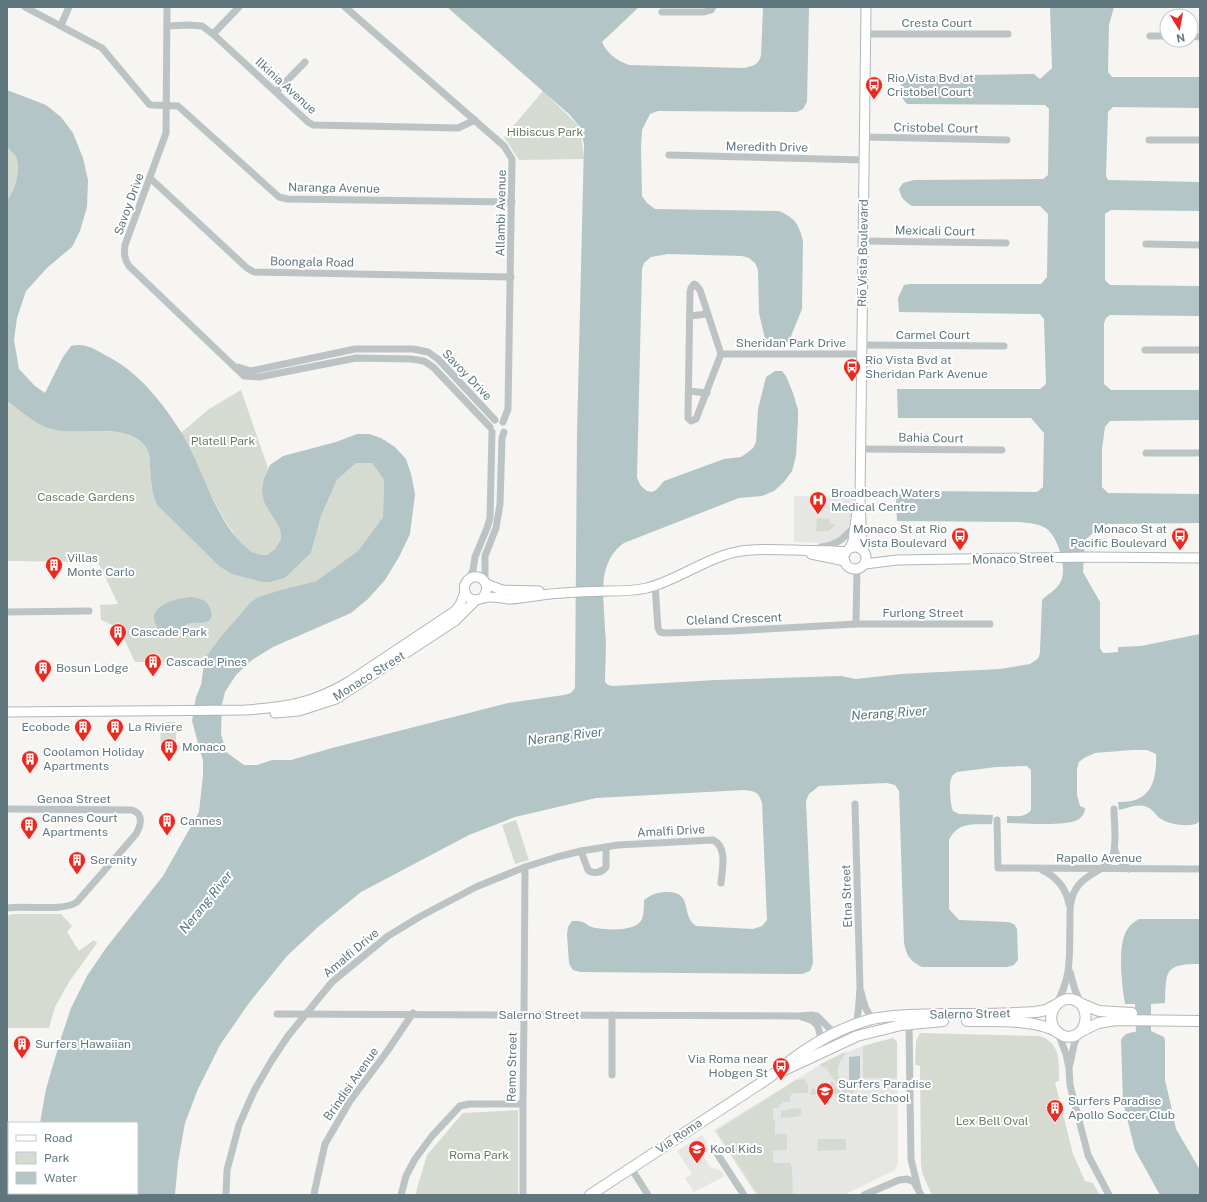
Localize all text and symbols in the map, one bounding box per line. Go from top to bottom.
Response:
north arrow [1159,8,1199,48]
street label: Cresta Court [902,16,973,30]
text: N [1175,31,1186,45]
street label: Ilkinia Avenue [253,55,320,117]
place label: Rio Vista Bvd at Cristobel Court [887,71,974,99]
bus stop icon: Rio Vista Bvd at Cristobel Court [864,75,884,100]
street label: Cristobel Court [893,120,979,136]
park label: Hibiscus Park [507,125,583,139]
street label: Meredith Drive [726,139,808,155]
street label: Allambi Avenue [493,169,509,257]
street label: Savoy Drive [111,171,147,237]
street label: Naranga Avenue [288,180,380,196]
street label: Rio Vista Boulevard [855,199,871,307]
street label: Mexicali Court [895,223,976,239]
street label: Boongala Road [270,254,354,270]
street label: Carmel Court [896,328,971,342]
street label: Sheridan Park Drive [736,336,846,350]
street label: Savoy Drive [439,347,495,403]
place label: Rio Vista Bvd at Sheridan Park Avenue [865,353,988,381]
bus stop icon: Rio Vista Bvd at Sheridan Park Avenue [842,357,862,382]
street label: Bahia Court [898,430,964,446]
park label: Platell Park [191,434,256,448]
place label: Broadbeach Waters Medical Centre [831,486,940,514]
park label: Cascade Gardens [37,490,135,504]
hospital icon: Broadbeach Waters Medical Centre [808,490,828,515]
place label: Monaco St at Rio Vista Boulevard [853,522,947,550]
place label: Monaco St at Pacific Boulevard [1070,522,1167,550]
bus stop icon: Monaco St at Rio Vista Boulevard [950,526,970,551]
bus stop icon: Monaco St at Pacific Boulevard [1170,526,1190,551]
place label: Villas Monte Carlo [67,551,135,579]
street label: Monaco Street [972,551,1054,567]
building icon: Villas Monte Carlo [44,555,64,580]
street label: Furlong Street [882,606,964,620]
street label: Cleland Crescent [686,610,782,628]
building icon: Cascade Park [108,622,128,647]
place label: Cascade Park [131,625,208,639]
street label: Monaco Street [331,648,408,704]
building icon: Cascade Pines [143,652,163,677]
place label: Cascade Pines [166,655,247,669]
building icon: Bosun Lodge [33,658,53,683]
place label: Bosun Lodge [56,661,129,675]
water label: Nerang River [851,703,927,723]
building icon: Ecobode [73,717,93,742]
building icon: La Riviere [105,717,125,742]
place label: Ecobode [21,720,70,734]
place label: La Riviere [128,720,183,734]
water label: Nerang River [526,724,604,748]
building icon: Monaco [159,737,179,762]
place label: Monaco [182,740,226,754]
place label: Coolamon Holiday Apartments [43,745,145,773]
building icon: Coolamon Holiday Apartments [20,749,40,774]
street label: Genoa Street [37,792,111,806]
place label: Cannes Court Apartments [42,811,118,839]
building icon: Cannes [157,811,177,836]
place label: Cannes [180,814,222,828]
building icon: Cannes Court Apartments [19,815,39,840]
street label: Amalfi Drive [637,822,706,840]
building icon: Serenity [67,850,87,875]
street label: Rapallo Avenue [1056,851,1142,865]
place label: Serenity [90,853,138,867]
street label: Etna Street [839,864,855,928]
water label: Nerang River [176,868,236,936]
street label: Amalfi Drive [320,926,382,980]
street label: Salerno Street [929,1006,1011,1022]
street label: Salerno Street [498,1008,580,1022]
street label: Remo Street [504,1032,520,1102]
building icon: Surfers Hawaiian [12,1034,32,1059]
place label: Surfers Hawaiian [35,1037,131,1051]
street label: Brindisi Avenue [321,1045,382,1123]
place label: Via Roma near Hobgen St [688,1052,768,1080]
bus stop icon: Via Roma near Hobgen St [771,1056,791,1081]
place label: Surfers Paradise State School [838,1077,932,1105]
school or university icon: Surfers Paradise State School [815,1081,835,1106]
place label: Surfers Paradise Apollo Soccer Club [1068,1094,1175,1122]
building icon: Surfers Paradise Apollo Soccer Club [1045,1098,1065,1123]
park label: Lex Bell Oval [956,1114,1029,1128]
street label: Via Roma [653,1116,705,1156]
legend [8,1122,138,1194]
text: Road [44,1131,72,1145]
school or university icon: Kool Kids [687,1139,707,1164]
place label: Kool Kids [710,1142,762,1156]
park label: Roma Park [449,1148,509,1162]
text: Park [44,1151,70,1165]
text: Water [44,1171,78,1185]

